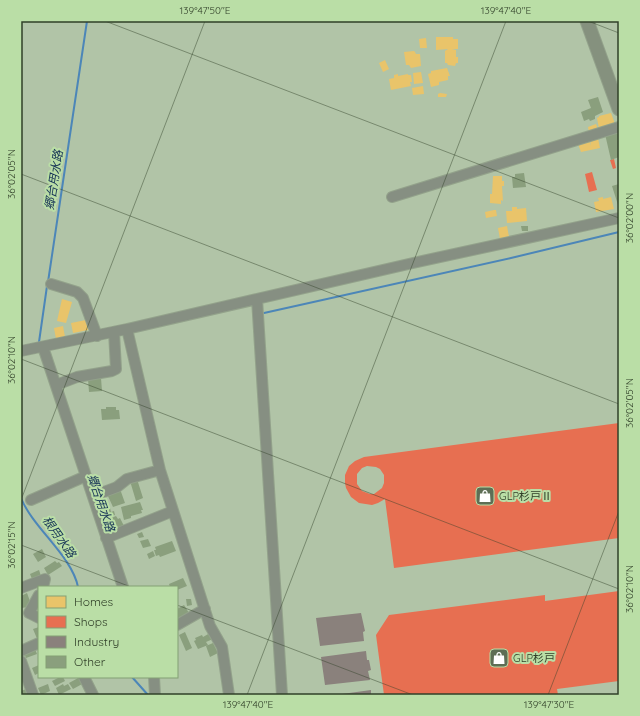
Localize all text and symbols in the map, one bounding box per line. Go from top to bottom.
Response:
text: 139°47'50"E [180,4,231,17]
text: 139°47'40"E [481,4,532,17]
water label: 郷台用水路 [41,148,66,211]
text: 36°02'05"N [5,149,18,199]
text: 36°02'00"N [623,193,636,243]
text: 36°02'10"N [5,336,18,384]
text: 36°02'05"N [623,378,636,428]
water label: 郷台用水路 [85,472,119,535]
shop icon: GLP杉戸Ⅱ [474,485,496,507]
place label: GLP杉戸Ⅱ [499,489,552,503]
water label: 根用水路 [39,513,80,561]
text: 36°02'15"N [5,521,18,569]
text: 36°02'10"N [623,565,636,613]
legend [38,586,178,678]
text: Homes [74,594,114,609]
text: Shops [74,614,108,629]
text: Industry [74,634,119,649]
shop icon: GLP杉戸 [488,647,510,669]
place label: GLP杉戸 [513,651,555,665]
text: Other [74,654,106,669]
text: 139°47'40"E [223,698,274,711]
text: 139°47'30"E [524,698,575,711]

